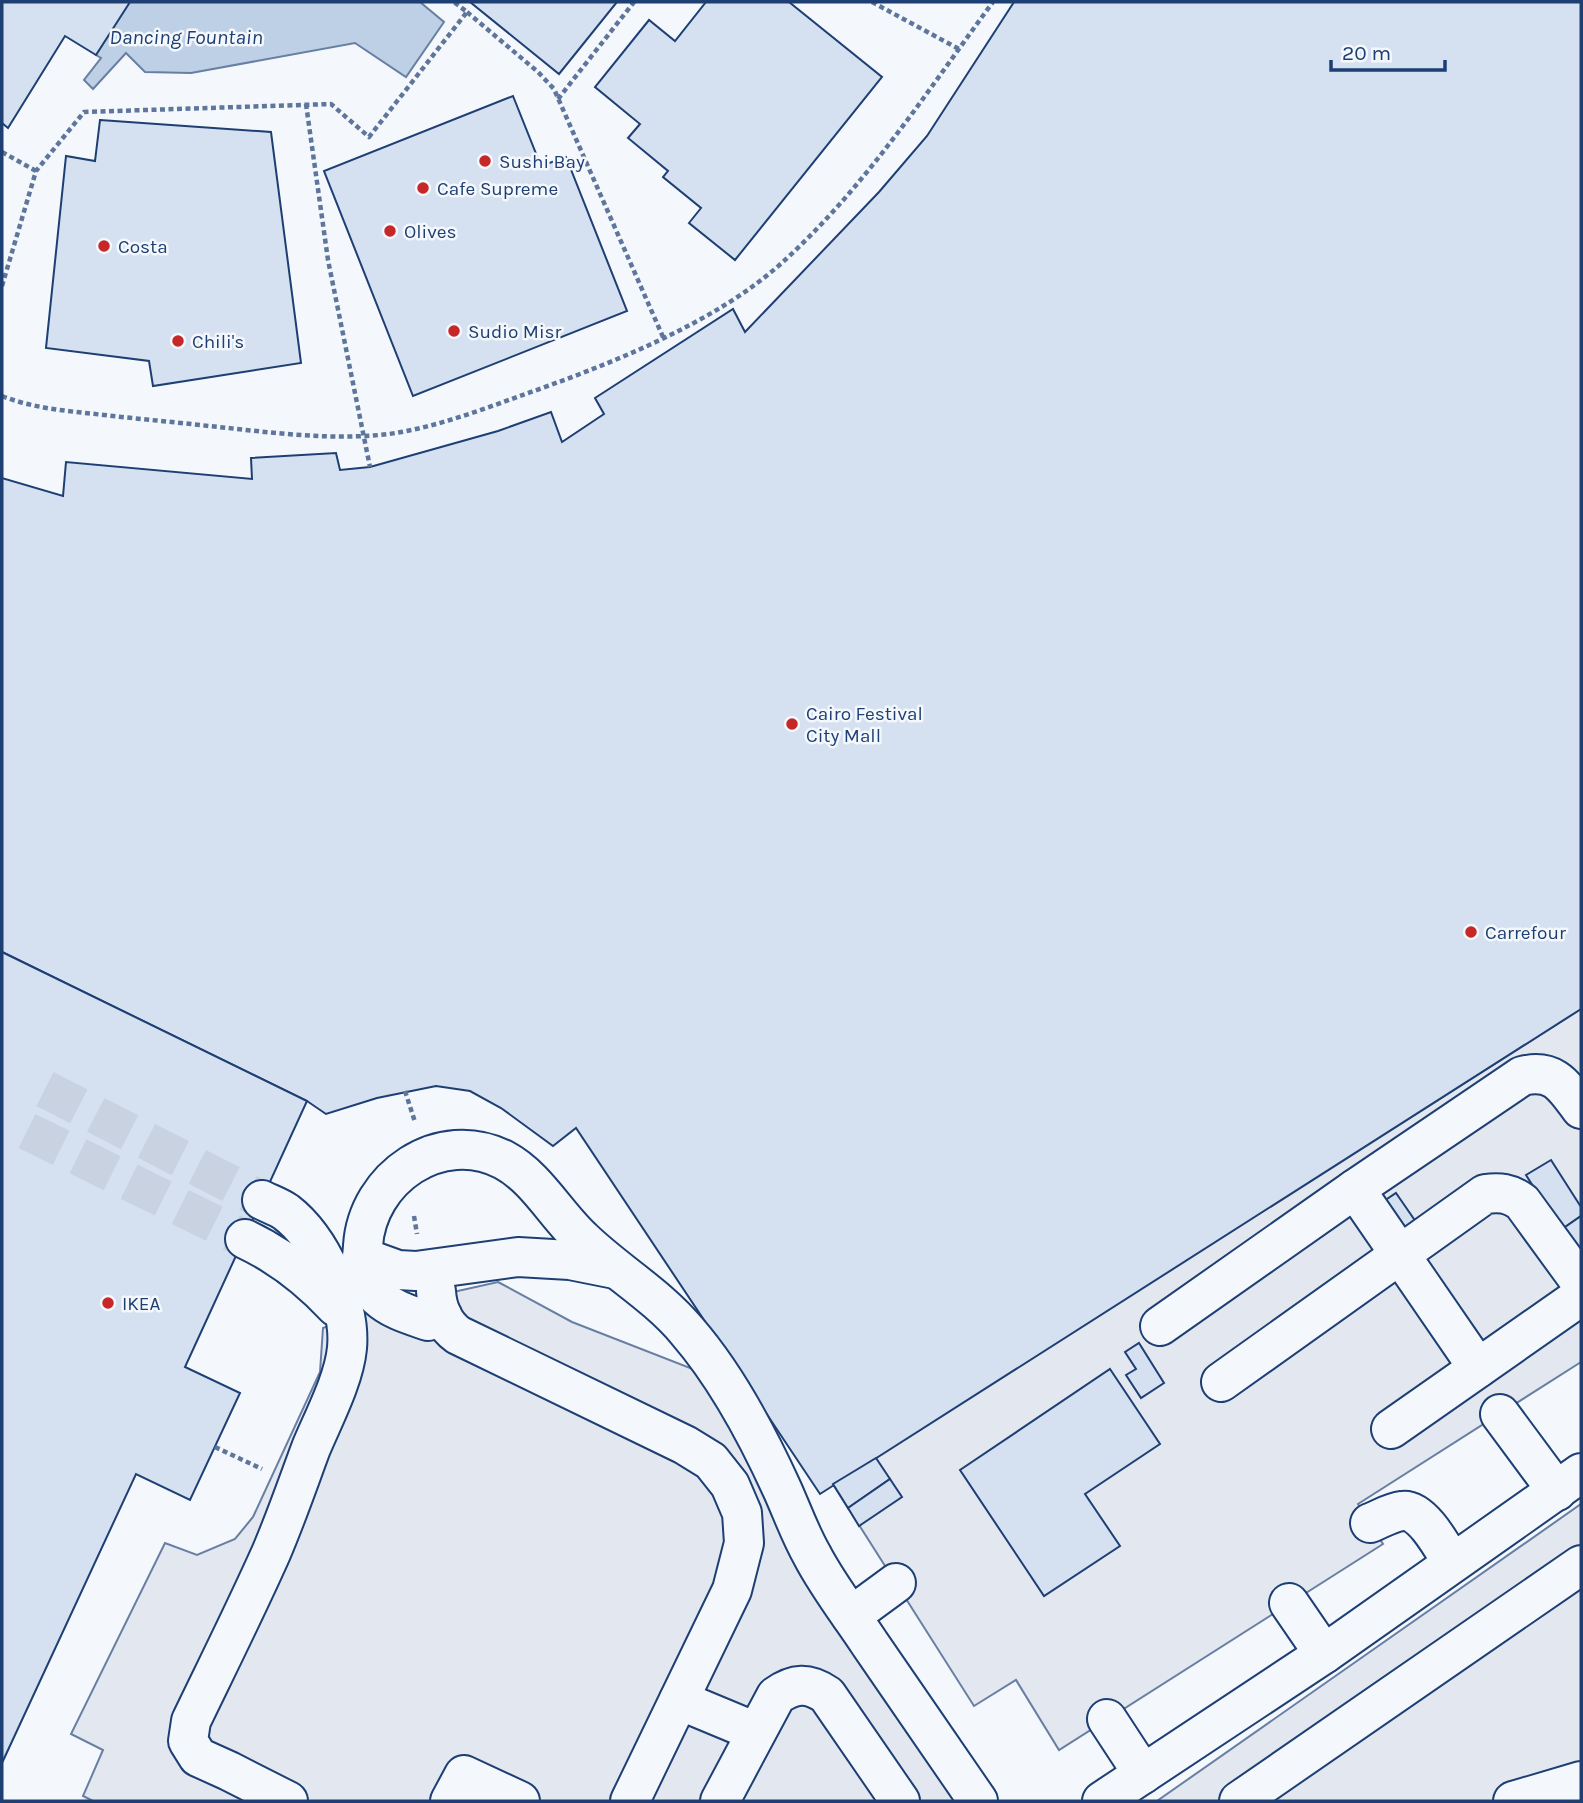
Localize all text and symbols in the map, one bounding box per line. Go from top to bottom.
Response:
water label: Dancing Fountain [109,25,263,49]
scale bar [1331,28,1445,72]
text: 20 m [1342,41,1391,65]
place label: Sushi Bay [499,151,585,173]
marker: Sushi Bay [477,153,493,169]
place label: Cafe Supreme [437,178,558,200]
marker: Cafe Supreme [415,180,431,196]
place label: Olives [404,221,457,243]
marker: Olives [382,223,398,239]
place label: Costa [118,236,168,258]
marker: Costa [96,238,112,254]
place label: Sudio Misr [468,321,562,343]
marker: Sudio Misr [446,323,462,339]
place label: Chili's [192,331,244,353]
marker: Chili's [170,333,186,349]
place label: Cairo Festival City Mall [806,703,923,747]
marker: Cairo Festival City Mall [784,716,800,732]
place label: Carrefour [1485,922,1566,944]
marker: Carrefour [1463,924,1479,940]
place label: IKEA [122,1293,161,1315]
marker: IKEA [100,1295,116,1311]

